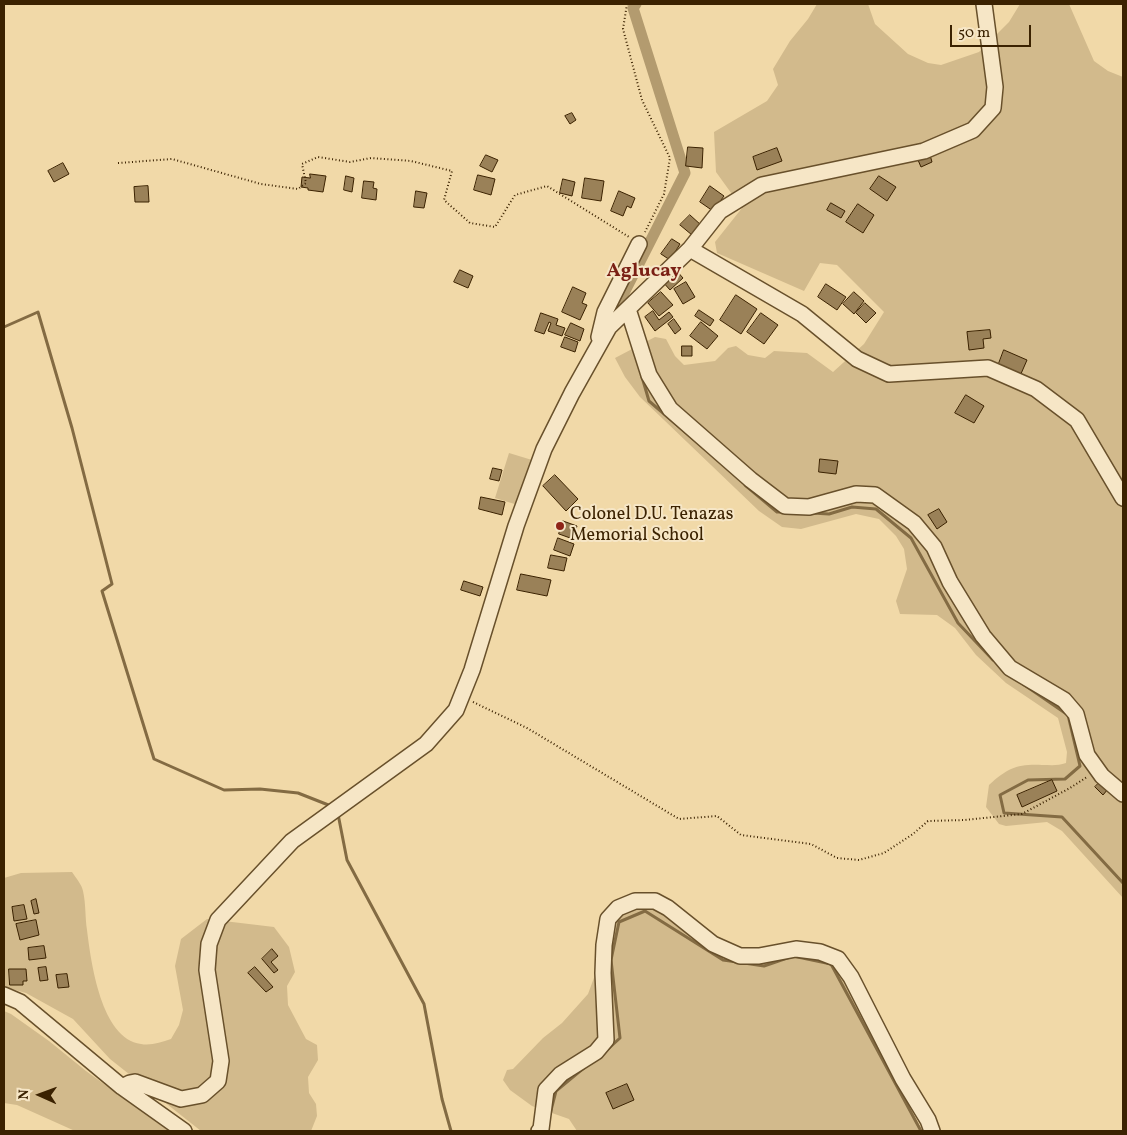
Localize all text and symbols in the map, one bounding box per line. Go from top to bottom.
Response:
scale bar [952,15,1033,47]
text: 50 m [958,23,990,44]
district label: Aglucay [606,260,682,284]
place label: Colonel D.U. Tenazas Memorial School [570,505,734,548]
marker: Colonel D.U. Tenazas Memorial School [554,520,566,532]
north arrow [15,1070,65,1120]
text: N [15,1089,34,1100]

